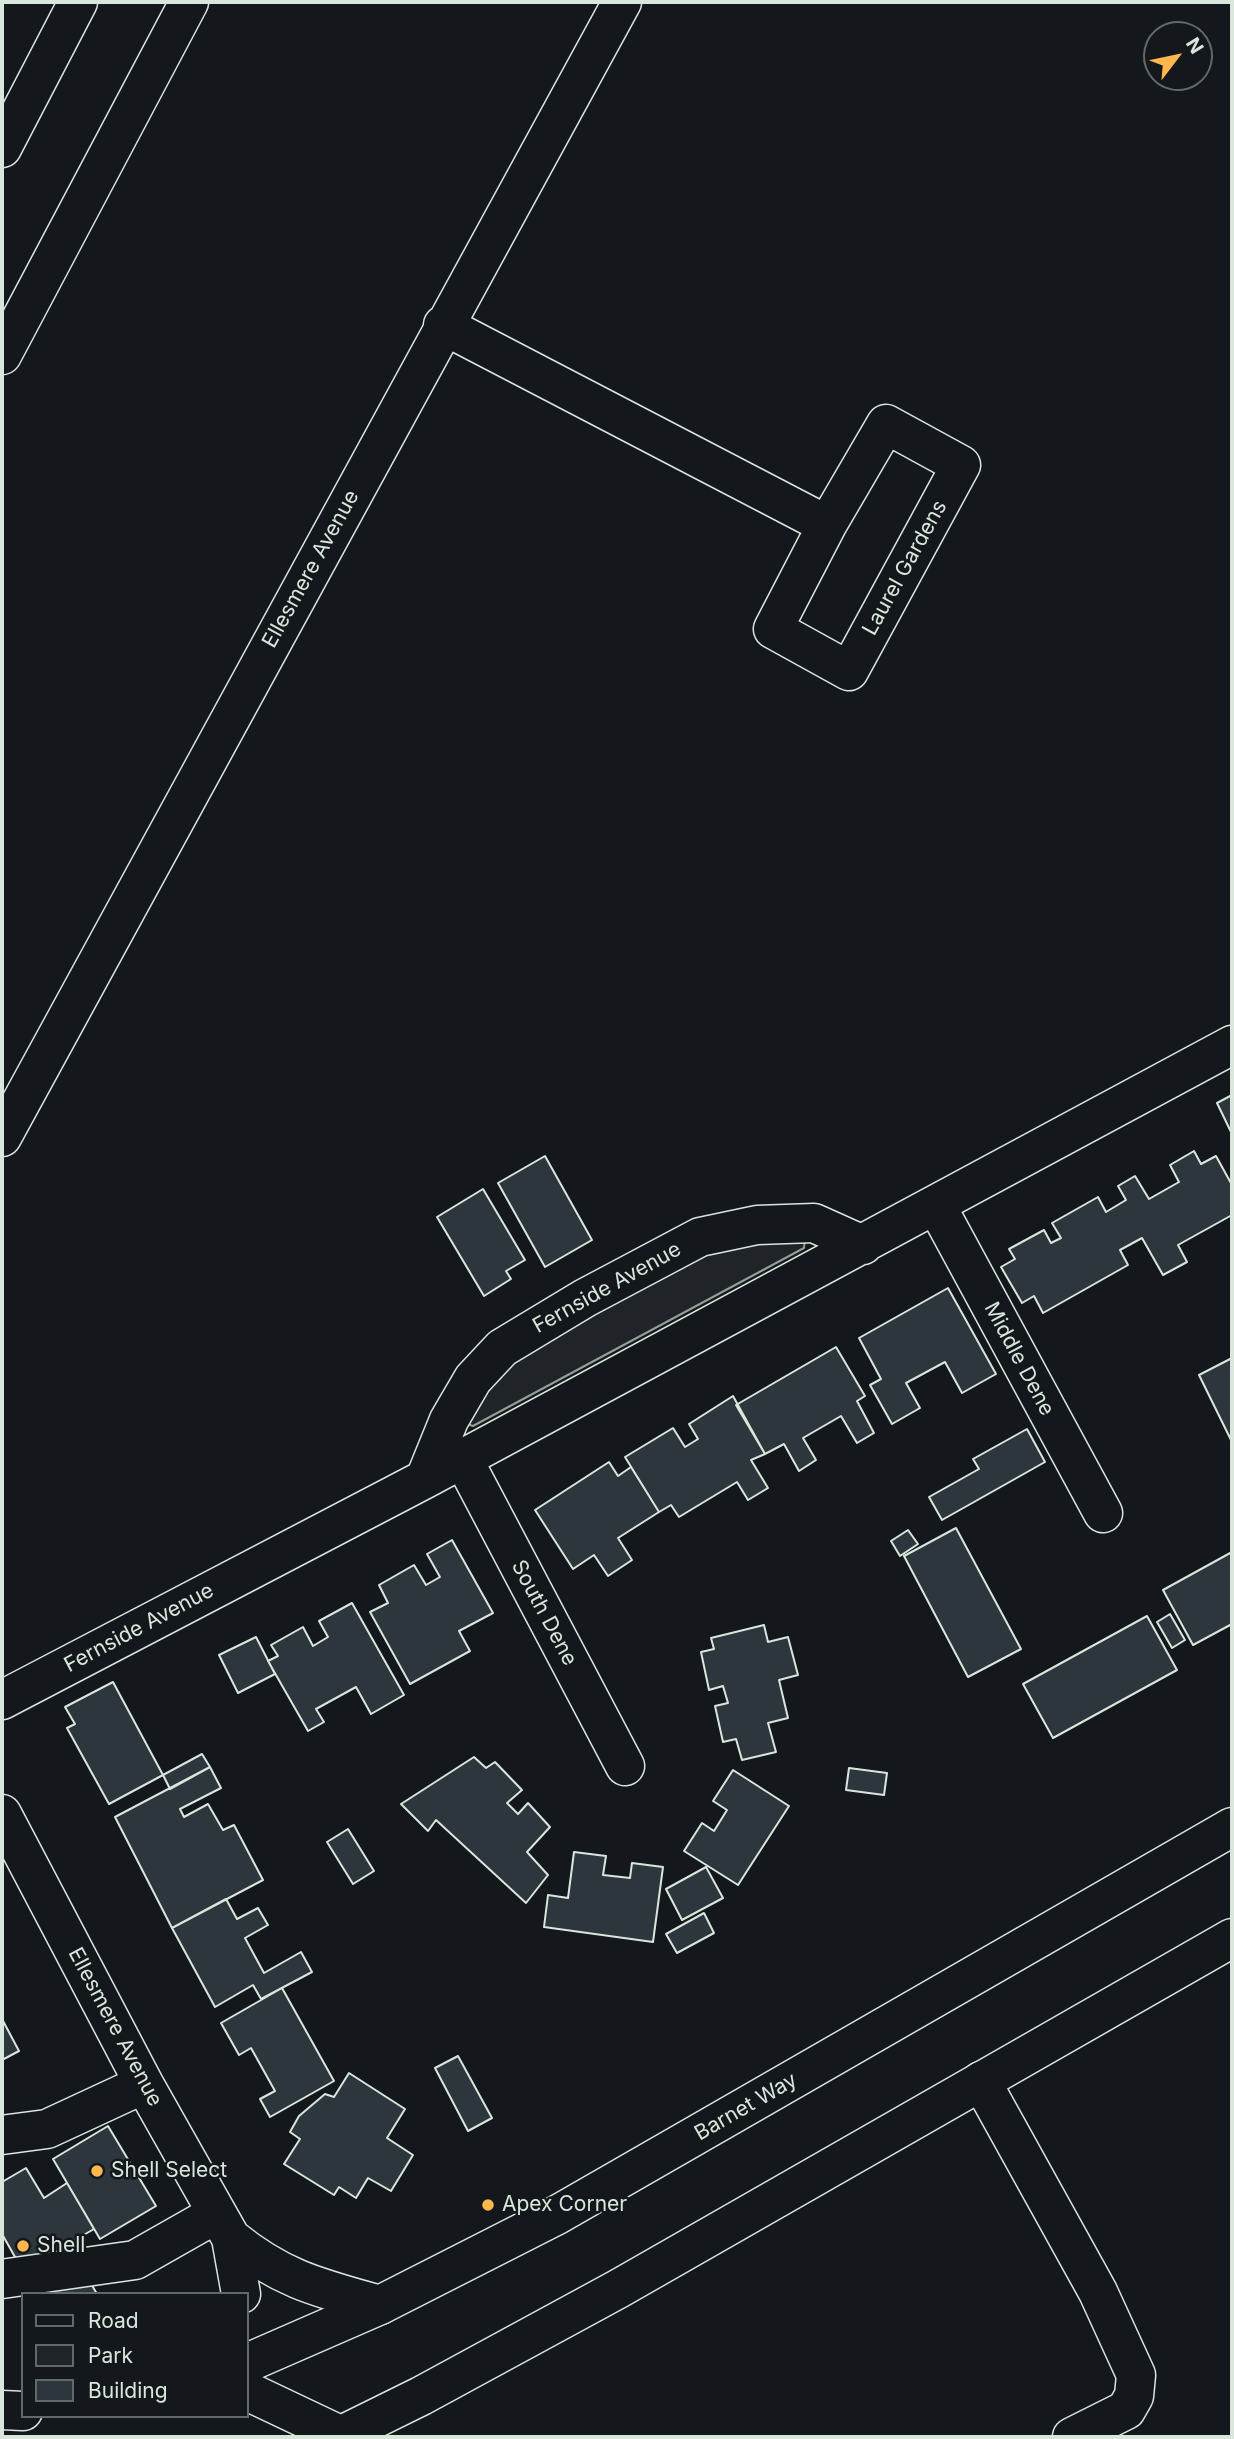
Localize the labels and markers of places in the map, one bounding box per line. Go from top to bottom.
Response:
place label: Shell Select [111,2158,227,2184]
marker: Shell Select [89,2163,105,2179]
place label: Apex Corner [502,2192,627,2218]
marker: Apex Corner [480,2197,496,2213]
place label: Shell [37,2233,85,2259]
marker: Shell [15,2238,31,2254]

